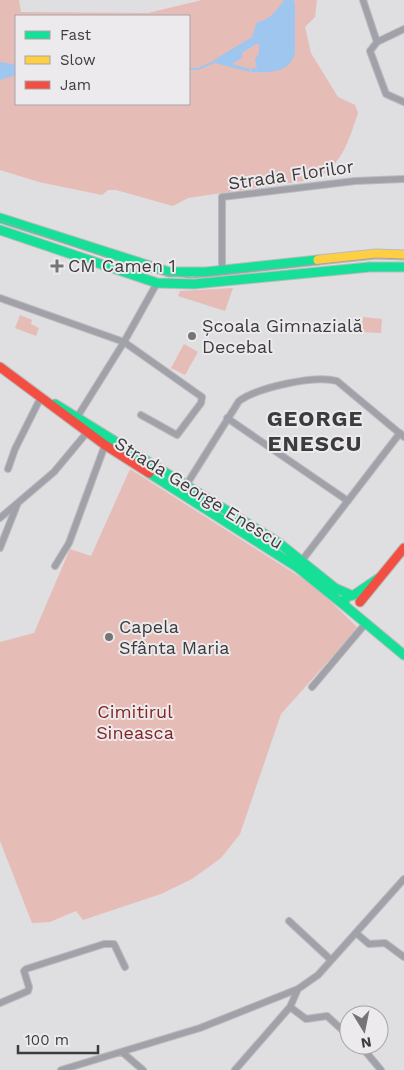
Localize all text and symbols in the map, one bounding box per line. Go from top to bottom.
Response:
legend [15,15,190,105]
text: Fast [60,26,92,44]
text: Slow [60,51,96,69]
text: Jam [60,76,91,94]
street label: Strada Florilor [227,155,355,194]
place label: CM Camen 1 [68,255,176,276]
marker: CM Camen 1 [50,259,64,273]
place label: Școala Gimnazială Decebal [202,315,363,357]
marker: Școala Gimnazială Decebal [186,330,198,342]
district label: GEORGE ENESCU [267,406,363,456]
street label: Strada George Enescu [111,432,287,553]
place label: Capela Sfânta Maria [119,616,230,658]
marker: Capela Sfânta Maria [103,631,115,643]
park label: Cimitirul Sineasca [96,701,174,743]
north arrow [339,1005,389,1055]
scale bar [18,1022,98,1054]
text: 100 m [25,1031,69,1049]
text: N [360,1034,373,1052]

